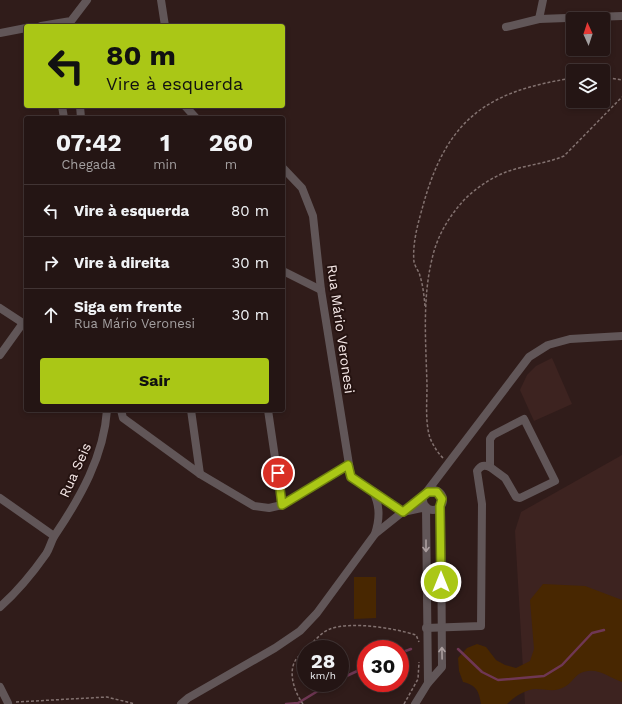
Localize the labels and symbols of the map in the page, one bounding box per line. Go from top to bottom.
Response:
north arrow [566,12,610,56]
street label: Rua Mário Veronesi [324,263,358,395]
street label: Rua Seis [56,440,94,500]
pin [261,456,295,490]
one-way arrow [422,539,430,552]
position arrow [420,561,462,603]
speed limit sign: 30 [357,640,409,692]
one-way arrow [438,647,446,660]

